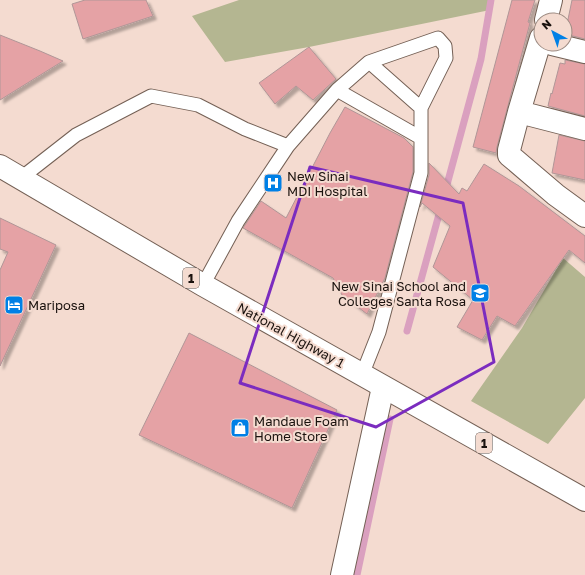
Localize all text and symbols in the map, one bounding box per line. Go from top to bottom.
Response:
north arrow [533,12,573,52]
text: N [539,16,554,32]
place label: New Sinai MDI Hospital [287,168,367,199]
hospital icon: New Sinai MDI Hospital [262,172,284,194]
road number: 1 [183,268,199,288]
place label: New Sinai School and Colleges Santa Rosa [331,278,466,309]
school or university icon: New Sinai School and Colleges Santa Rosa [469,282,491,304]
hotel icon: Mariposa [3,294,25,316]
place label: Mariposa [28,297,85,313]
street label: National Highway 1 [235,299,347,371]
place label: Mandaue Foam Home Store [254,413,349,444]
shop icon: Mandaue Foam Home Store [229,417,251,439]
road number: 1 [476,433,492,453]

